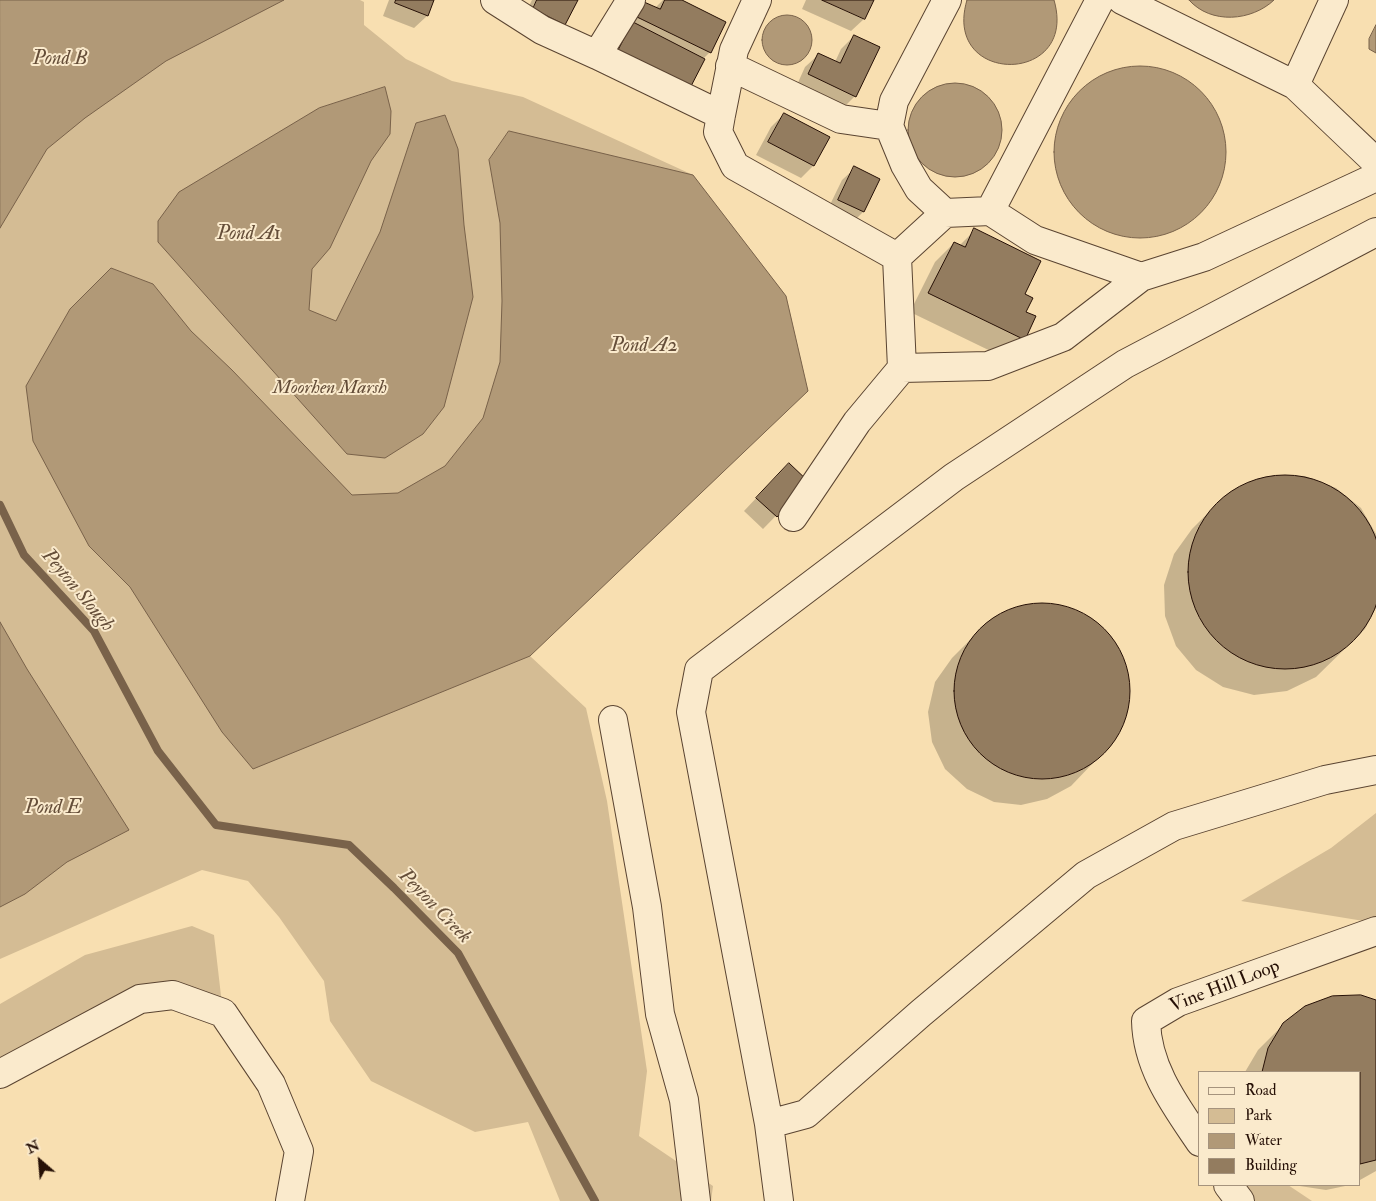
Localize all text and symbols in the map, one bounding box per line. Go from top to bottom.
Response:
water label: Pond B [33,48,87,72]
water label: Pond A1 [217,223,281,247]
water label: Pond A2 [610,335,678,359]
park label: Moorhen Marsh [273,378,387,400]
water label: Peyton Slough [35,545,119,637]
water label: Pond E [25,797,81,821]
water label: Peyton Creek [392,865,476,949]
street label: Vine Hill Loop [1167,956,1283,1018]
legend [1198,1071,1361,1186]
text: Road [1245,1081,1276,1100]
text: Park [1245,1106,1272,1125]
text: Water [1245,1131,1282,1150]
north arrow [15,1136,65,1186]
text: N [24,1137,42,1158]
text: Building [1245,1156,1297,1175]

